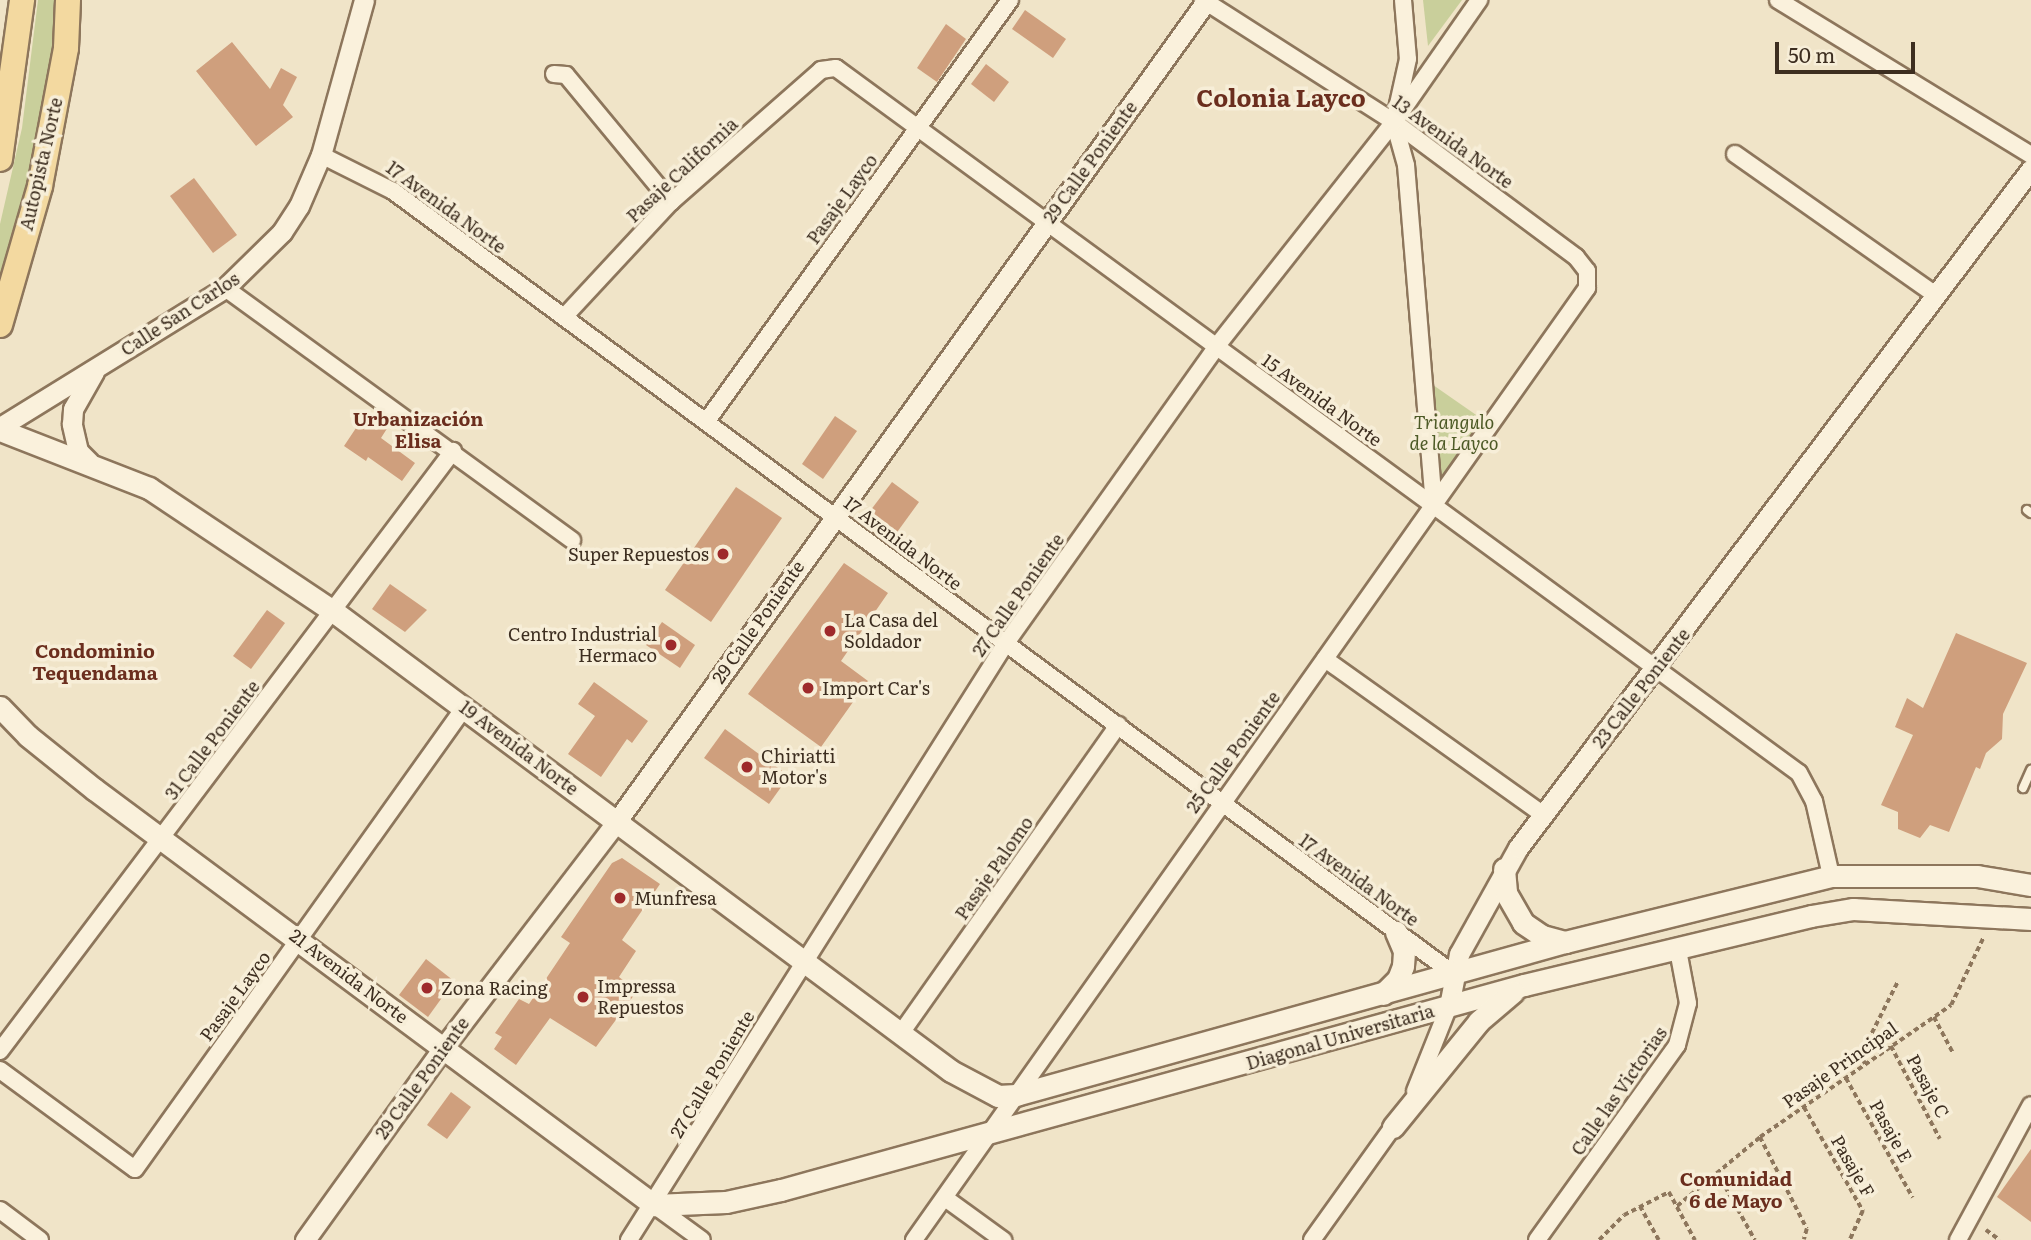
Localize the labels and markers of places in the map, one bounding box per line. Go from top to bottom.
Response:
place label: Super Repuestos [568,543,709,565]
marker: Super Repuestos [715,546,731,562]
place label: La Casa del Soldador [844,610,938,652]
marker: La Casa del Soldador [822,623,838,639]
place label: Centro Industrial Hermaco [508,624,657,666]
marker: Centro Industrial Hermaco [663,637,679,653]
place label: Import Car's [822,677,930,699]
marker: Import Car's [800,680,816,696]
place label: Chiriatti Motor's [761,746,836,788]
marker: Chiriatti Motor's [739,759,755,775]
place label: Munfresa [634,887,717,909]
marker: Munfresa [612,890,628,906]
place label: Impressa Repuestos [597,976,684,1018]
place label: Zona Racing [441,977,548,999]
marker: Zona Racing [419,980,435,996]
marker: Impressa Repuestos [575,989,591,1005]

